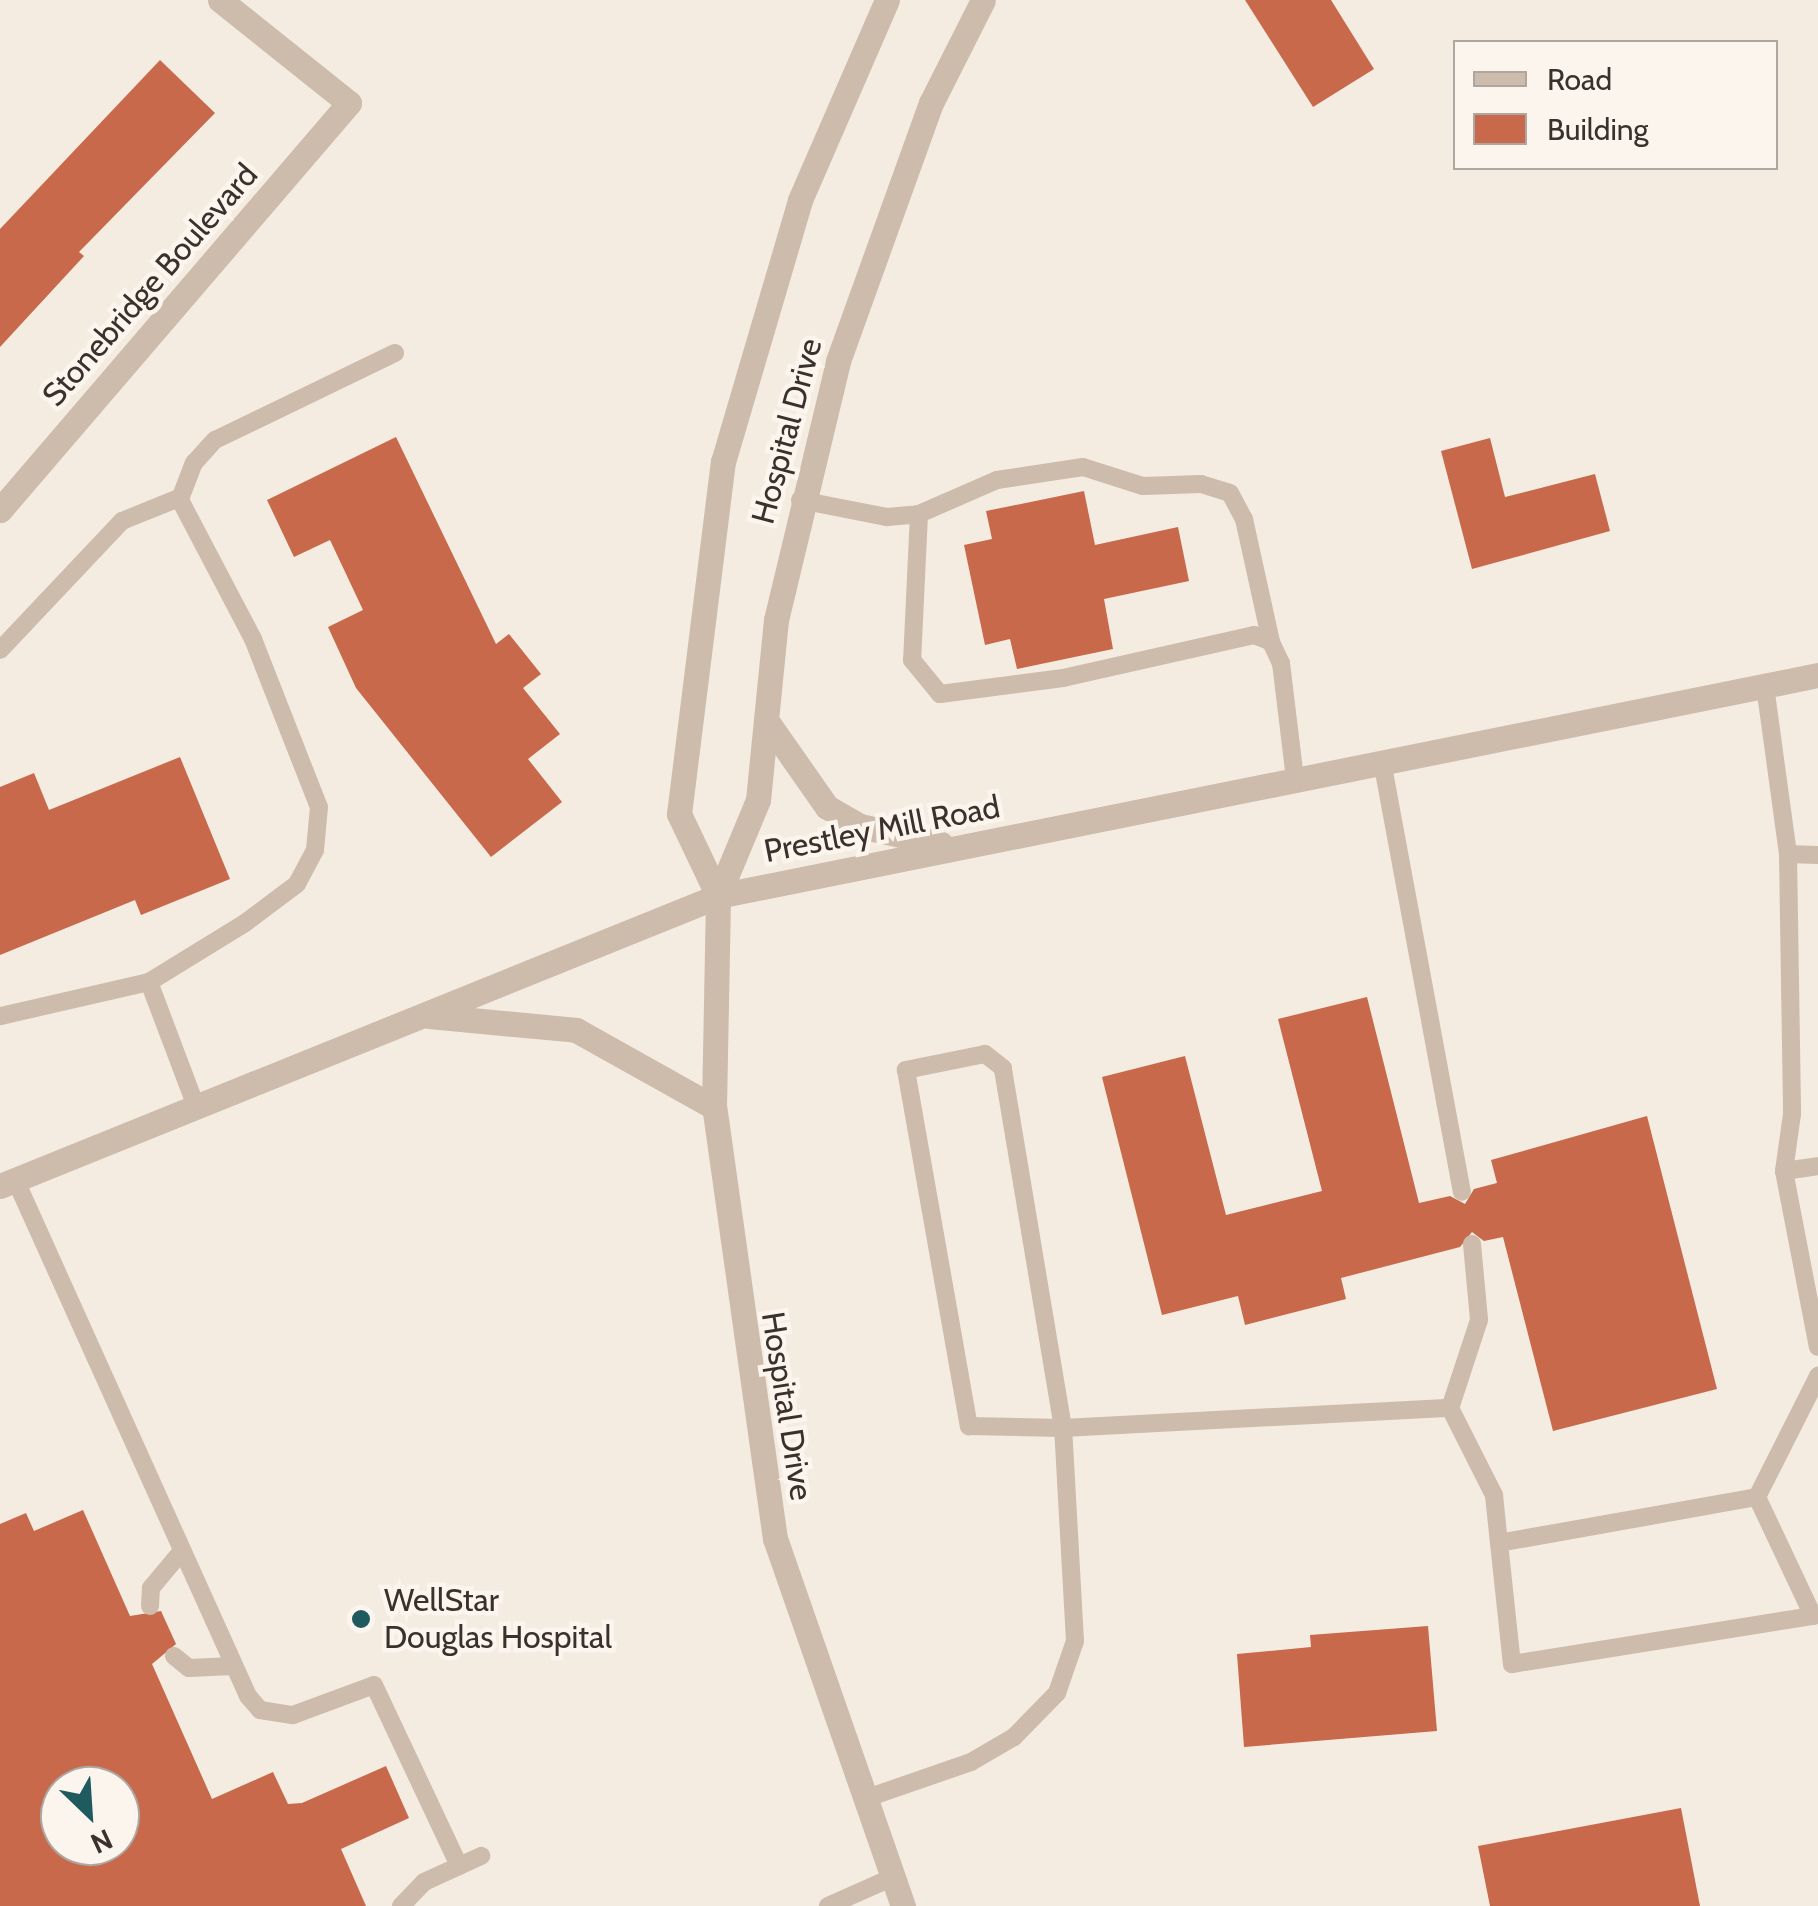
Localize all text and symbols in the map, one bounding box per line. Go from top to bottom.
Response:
legend [1453,40,1778,170]
text: Road [1547,61,1612,98]
text: Building [1547,111,1649,148]
street label: Stonebridge Boulevard [34,156,266,414]
street label: Hospital Drive [744,334,830,528]
street label: Prestley Mill Road [761,787,1003,871]
street label: Hospital Drive [753,1309,821,1503]
place label: WellStar Douglas Hospital [384,1582,612,1657]
marker: WellStar Douglas Hospital [348,1606,374,1632]
north arrow [40,1766,140,1866]
text: N [86,1822,118,1861]

